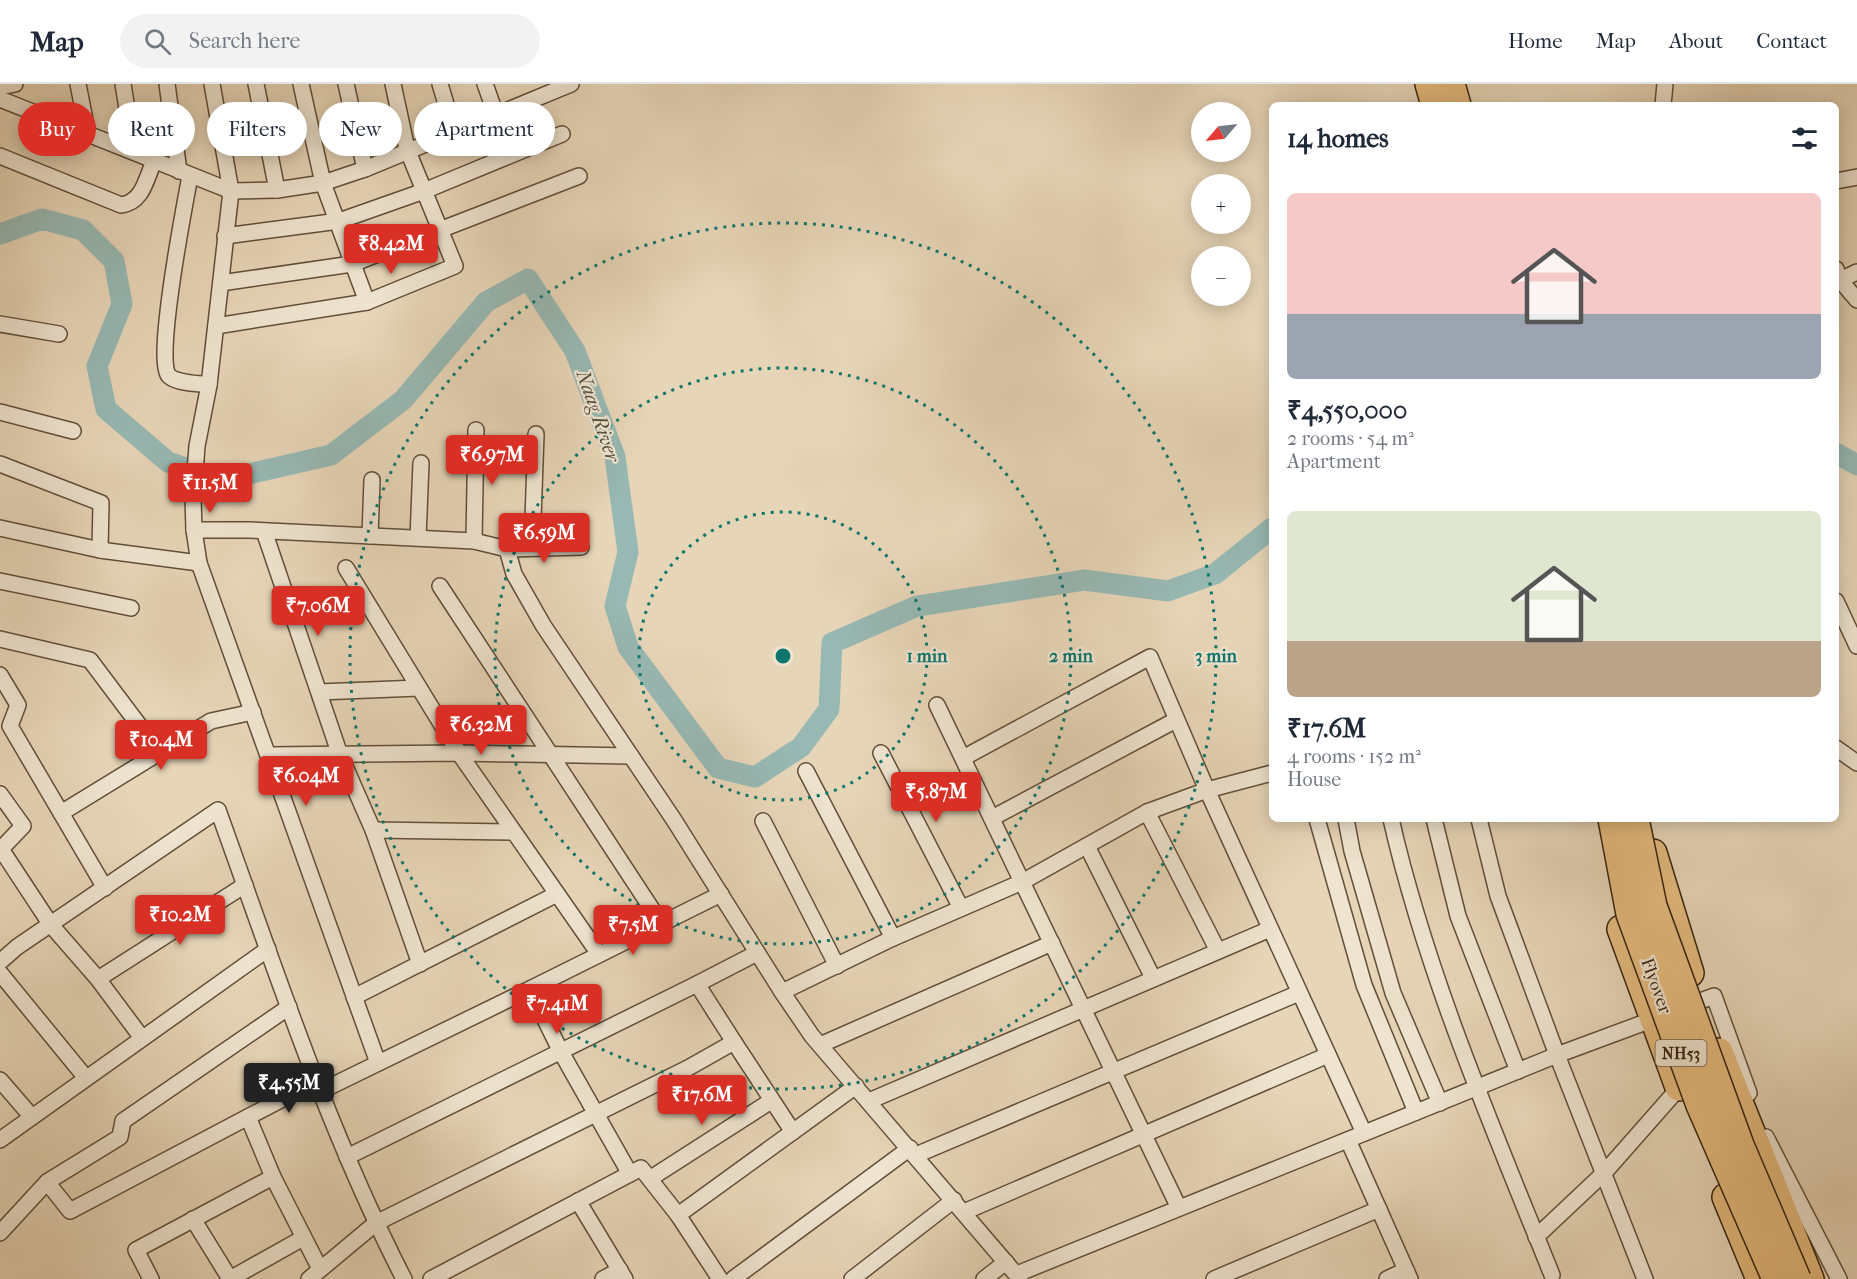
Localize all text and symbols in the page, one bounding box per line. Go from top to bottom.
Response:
search box [120,14,540,68]
text: Map [30,25,84,58]
icon: search [141,25,174,58]
text: Search here [189,28,300,54]
text: Home [1508,29,1563,53]
text: Map [1596,29,1636,53]
text: About [1669,29,1723,53]
text: Contact [1756,29,1827,53]
chip: Buy [18,102,96,156]
chip: Rent [108,102,195,156]
chip: Filters [207,102,307,156]
chip: New [319,102,402,156]
chip: Apartment [414,102,555,156]
north arrow [1191,102,1251,162]
map controls [1191,102,1251,306]
icon: filters [1788,122,1821,155]
text: 14 homes [1287,123,1389,154]
button: + [1191,174,1251,234]
pin: ₹8.42M [342,224,440,275]
text: ₹8.42M [358,232,424,255]
icon: home [1500,232,1608,340]
button: − [1191,246,1251,306]
water label: Naag River [571,366,625,467]
text: ₹4,550,000 [1287,395,1407,426]
text: 2 rooms · 54 m² [1287,427,1414,450]
pin: ₹6.97M [443,435,541,486]
text: ₹6.97M [460,443,524,466]
text: Apartment [1287,450,1381,473]
pin: ₹11.5M [161,463,259,514]
text: ₹11.5M [182,471,238,494]
pin: ₹6.59M [495,513,593,564]
text: ₹6.59M [513,521,575,544]
icon: home [1500,550,1608,658]
pin: ₹7.06M [269,586,367,637]
text: ₹7.06M [286,594,350,617]
centre of rings [773,646,793,666]
text: 1 min [906,646,948,667]
text: 2 min [1049,646,1093,667]
text: 3 min [1195,646,1238,667]
pin: ₹6.32M [432,705,530,756]
text: ₹6.32M [450,713,512,736]
text: ₹17.6M [1287,713,1366,744]
pin: ₹10.4M [112,720,210,771]
text: ₹10.4M [129,728,193,751]
text: 4 rooms · 152 m² [1287,745,1421,768]
pin: ₹6.04M [257,756,355,807]
text: ₹6.04M [272,764,340,787]
text: House [1287,768,1341,791]
pin: ₹5.87M [887,772,985,823]
text: ₹5.87M [905,780,967,803]
pin: ₹10.2M [131,895,229,946]
text: ₹10.2M [149,903,211,926]
pin: ₹7.5M [591,905,675,956]
text: ₹7.5M [608,913,658,936]
street label: Flyover [1636,955,1676,1017]
pin: ₹7.41M [508,984,606,1035]
text: ₹7.41M [526,992,588,1015]
road number: NH53 [1656,1040,1706,1066]
pin: ₹4.55M [240,1063,338,1114]
text: ₹4.55M [258,1071,320,1094]
pin: ₹17.6M [653,1075,751,1126]
text: ₹17.6M [672,1083,732,1106]

